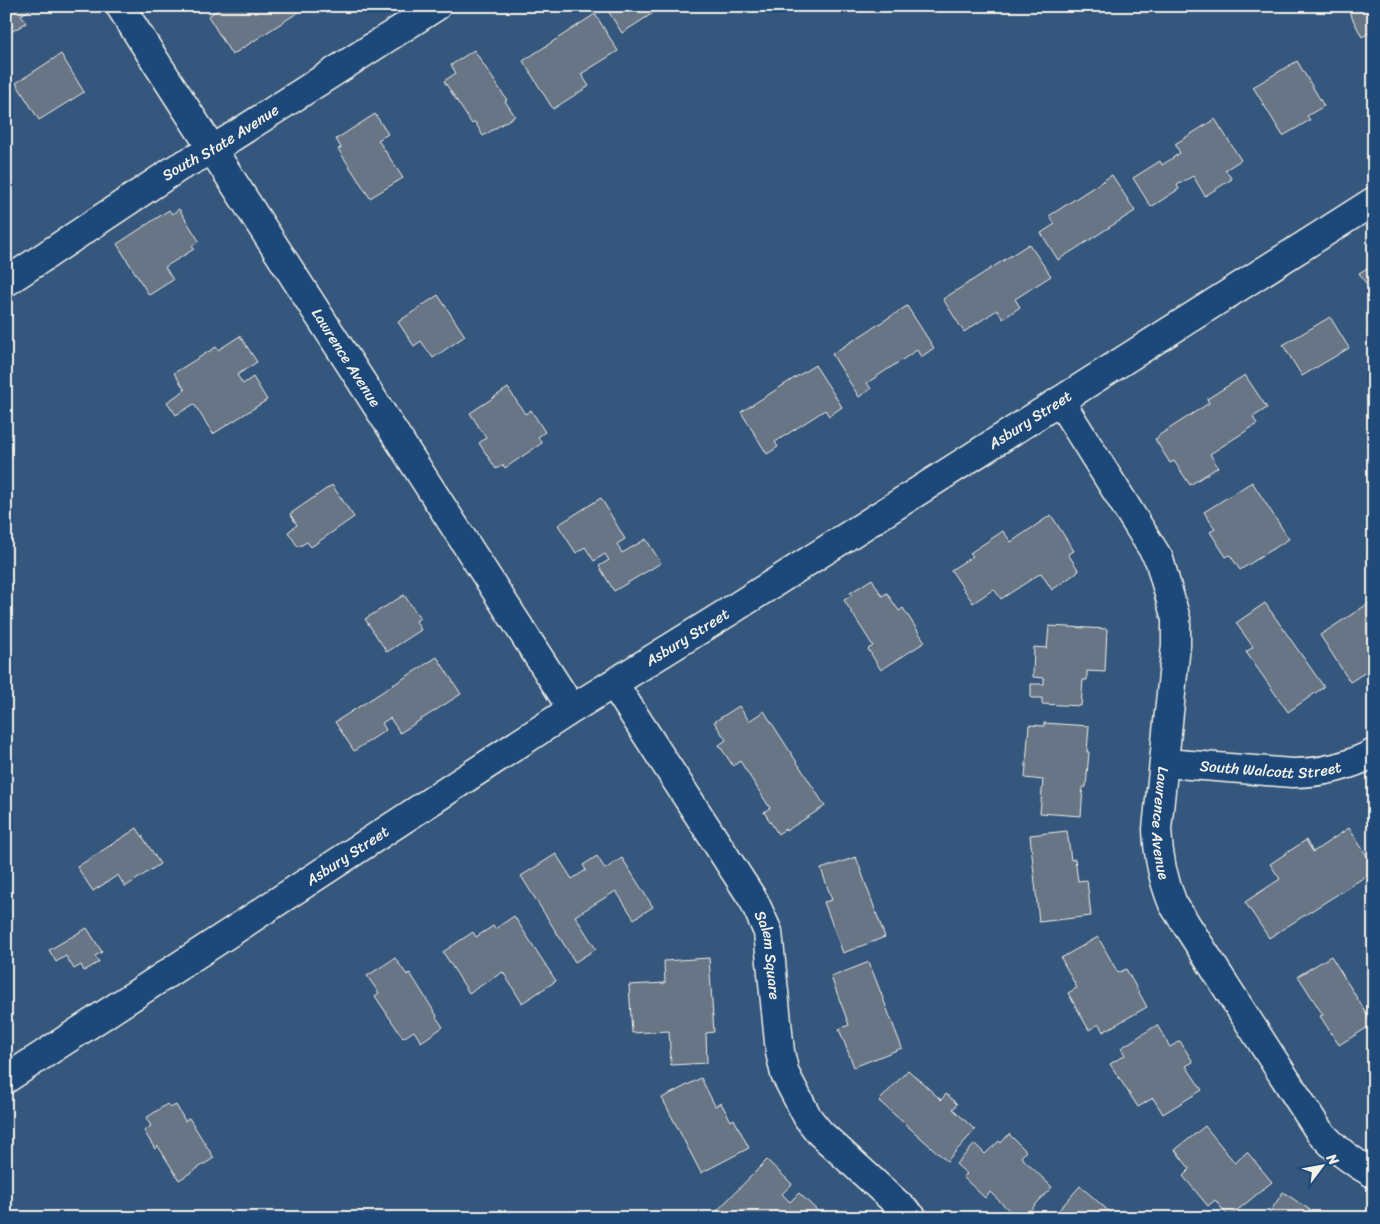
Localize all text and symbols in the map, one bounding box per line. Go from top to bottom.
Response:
street label: South State Avenue [157,97,285,188]
street label: Lawrence Avenue [304,303,388,412]
street label: Asbury Street [982,383,1078,457]
street label: Asbury Street [639,601,735,674]
street label: South Walcott Street [1199,753,1345,786]
street label: Lawrence Avenue [1144,765,1177,883]
street label: Asbury Street [300,819,395,893]
street label: Salem Square [747,906,788,1001]
north arrow [1298,1142,1348,1192]
text: N [1319,1148,1346,1170]

